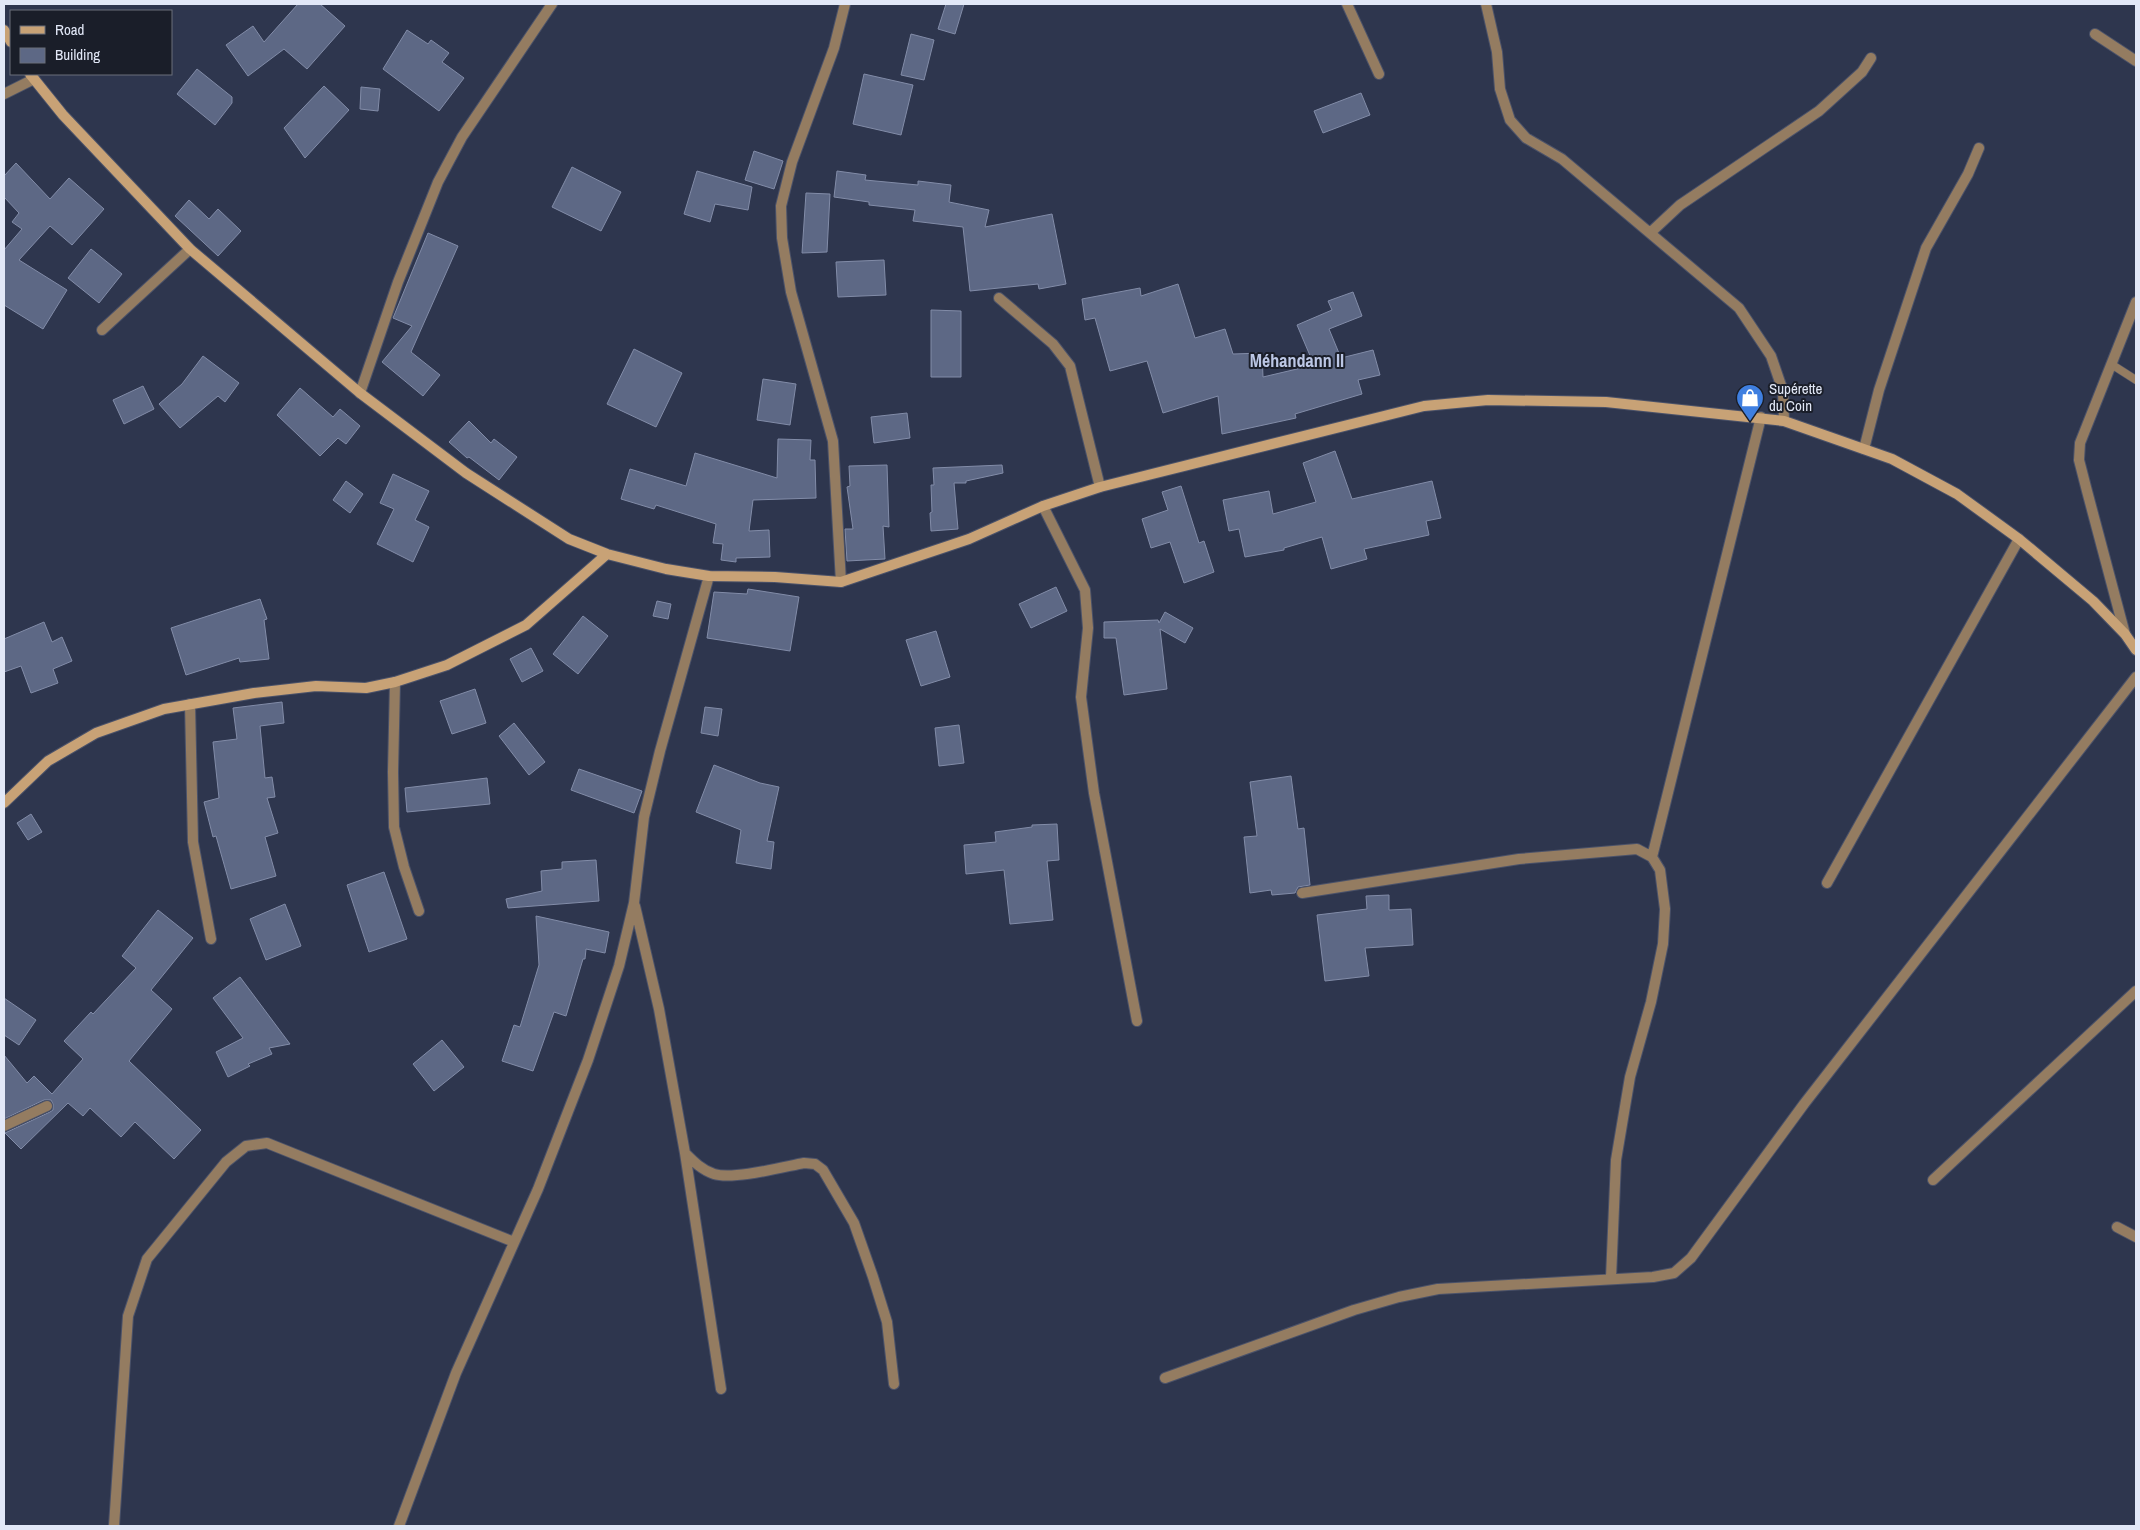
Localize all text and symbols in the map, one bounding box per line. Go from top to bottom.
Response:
legend [10,10,172,75]
text: Road [55,19,84,40]
text: Building [55,44,100,65]
district label: Méhandann II [1250,348,1344,373]
place label: Supérette du Coin [1769,378,1823,416]
shop icon: Supérette du Coin [1735,383,1765,422]

